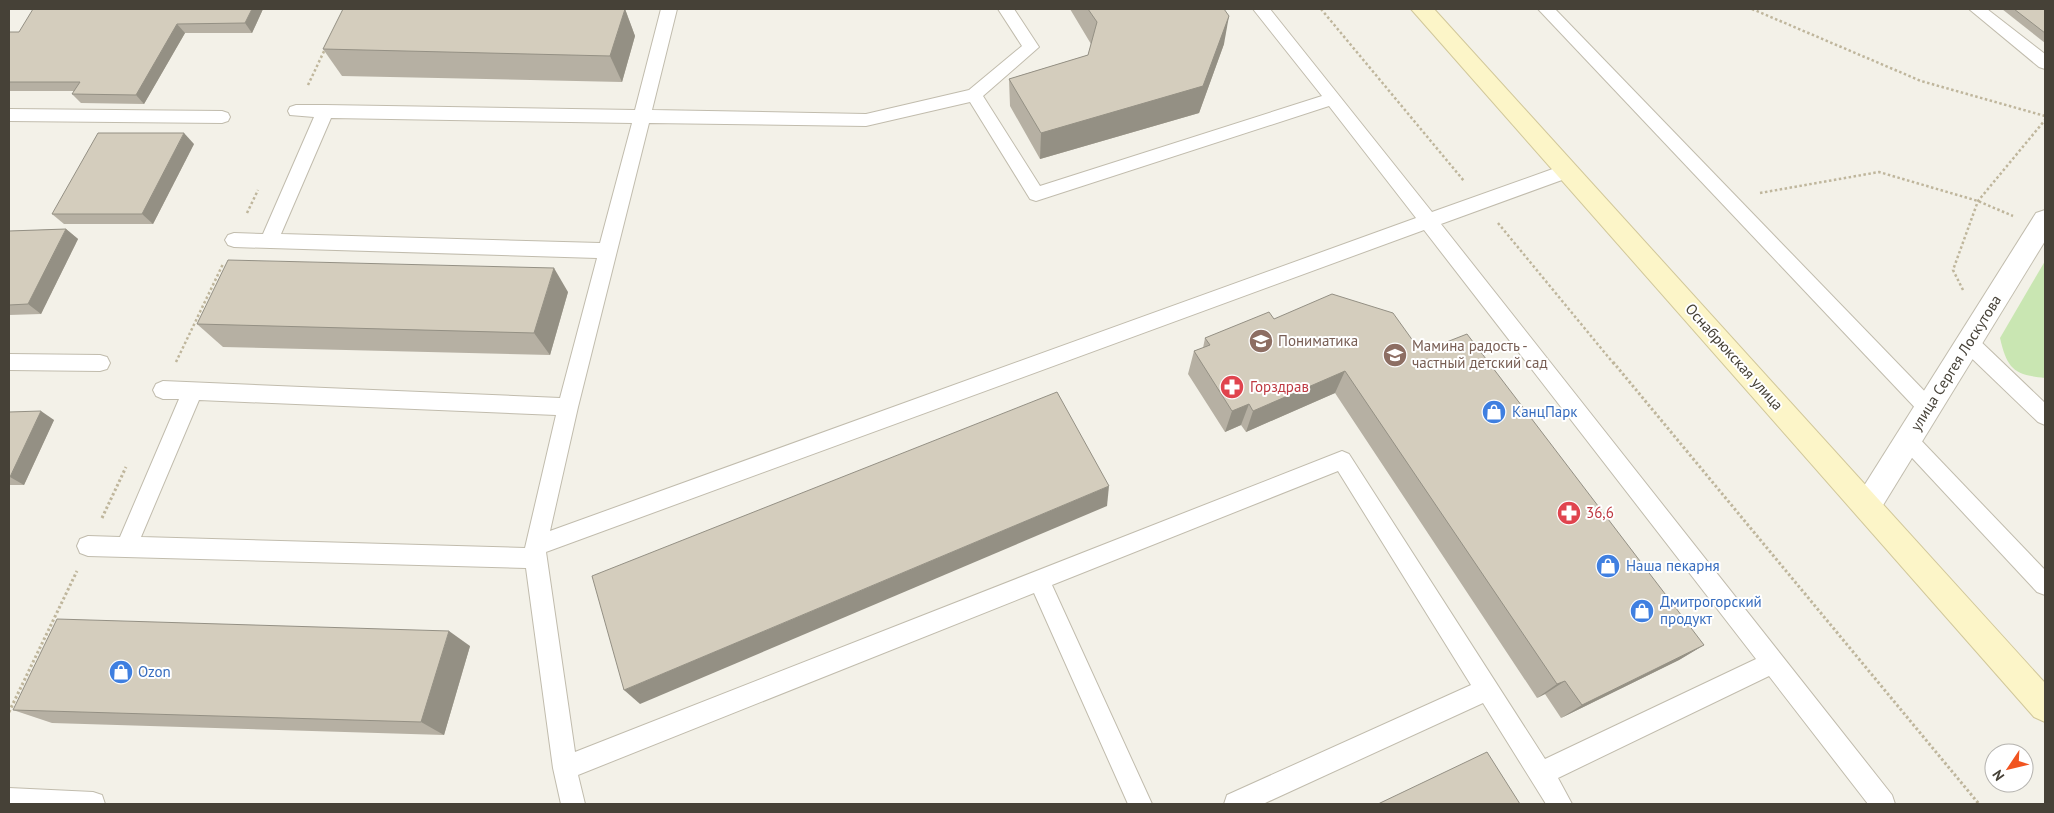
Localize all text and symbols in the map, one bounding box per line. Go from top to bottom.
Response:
street label: улица Сергея Лоскутова [1906,291,2005,434]
street label: Оснабрюкская улица [1681,299,1787,414]
school or university icon: Пониматика [1248,328,1274,354]
place label: Пониматика [1278,331,1358,350]
place label: Мамина радость - частный детский сад [1412,336,1548,372]
school or university icon: Мамина радость - частный детский сад [1382,342,1408,368]
pharmacy icon: Горздрав [1219,374,1245,400]
place label: Горздрав [1250,377,1309,396]
shop icon: КанцПарк [1481,399,1507,425]
place label: КанцПарк [1512,402,1578,421]
pharmacy icon: 36,6 [1556,500,1582,526]
place label: 36,6 [1586,503,1614,522]
shop icon: Наша пекарня [1595,553,1621,579]
place label: Наша пекарня [1626,556,1720,575]
place label: Дмитрогорский продукт [1660,592,1762,628]
shop icon: Дмитрогорский продукт [1629,598,1655,624]
shop icon: Ozon [108,659,134,685]
place label: Ozon [138,662,171,681]
north arrow [1984,743,2034,793]
text: N [1988,767,2008,784]

